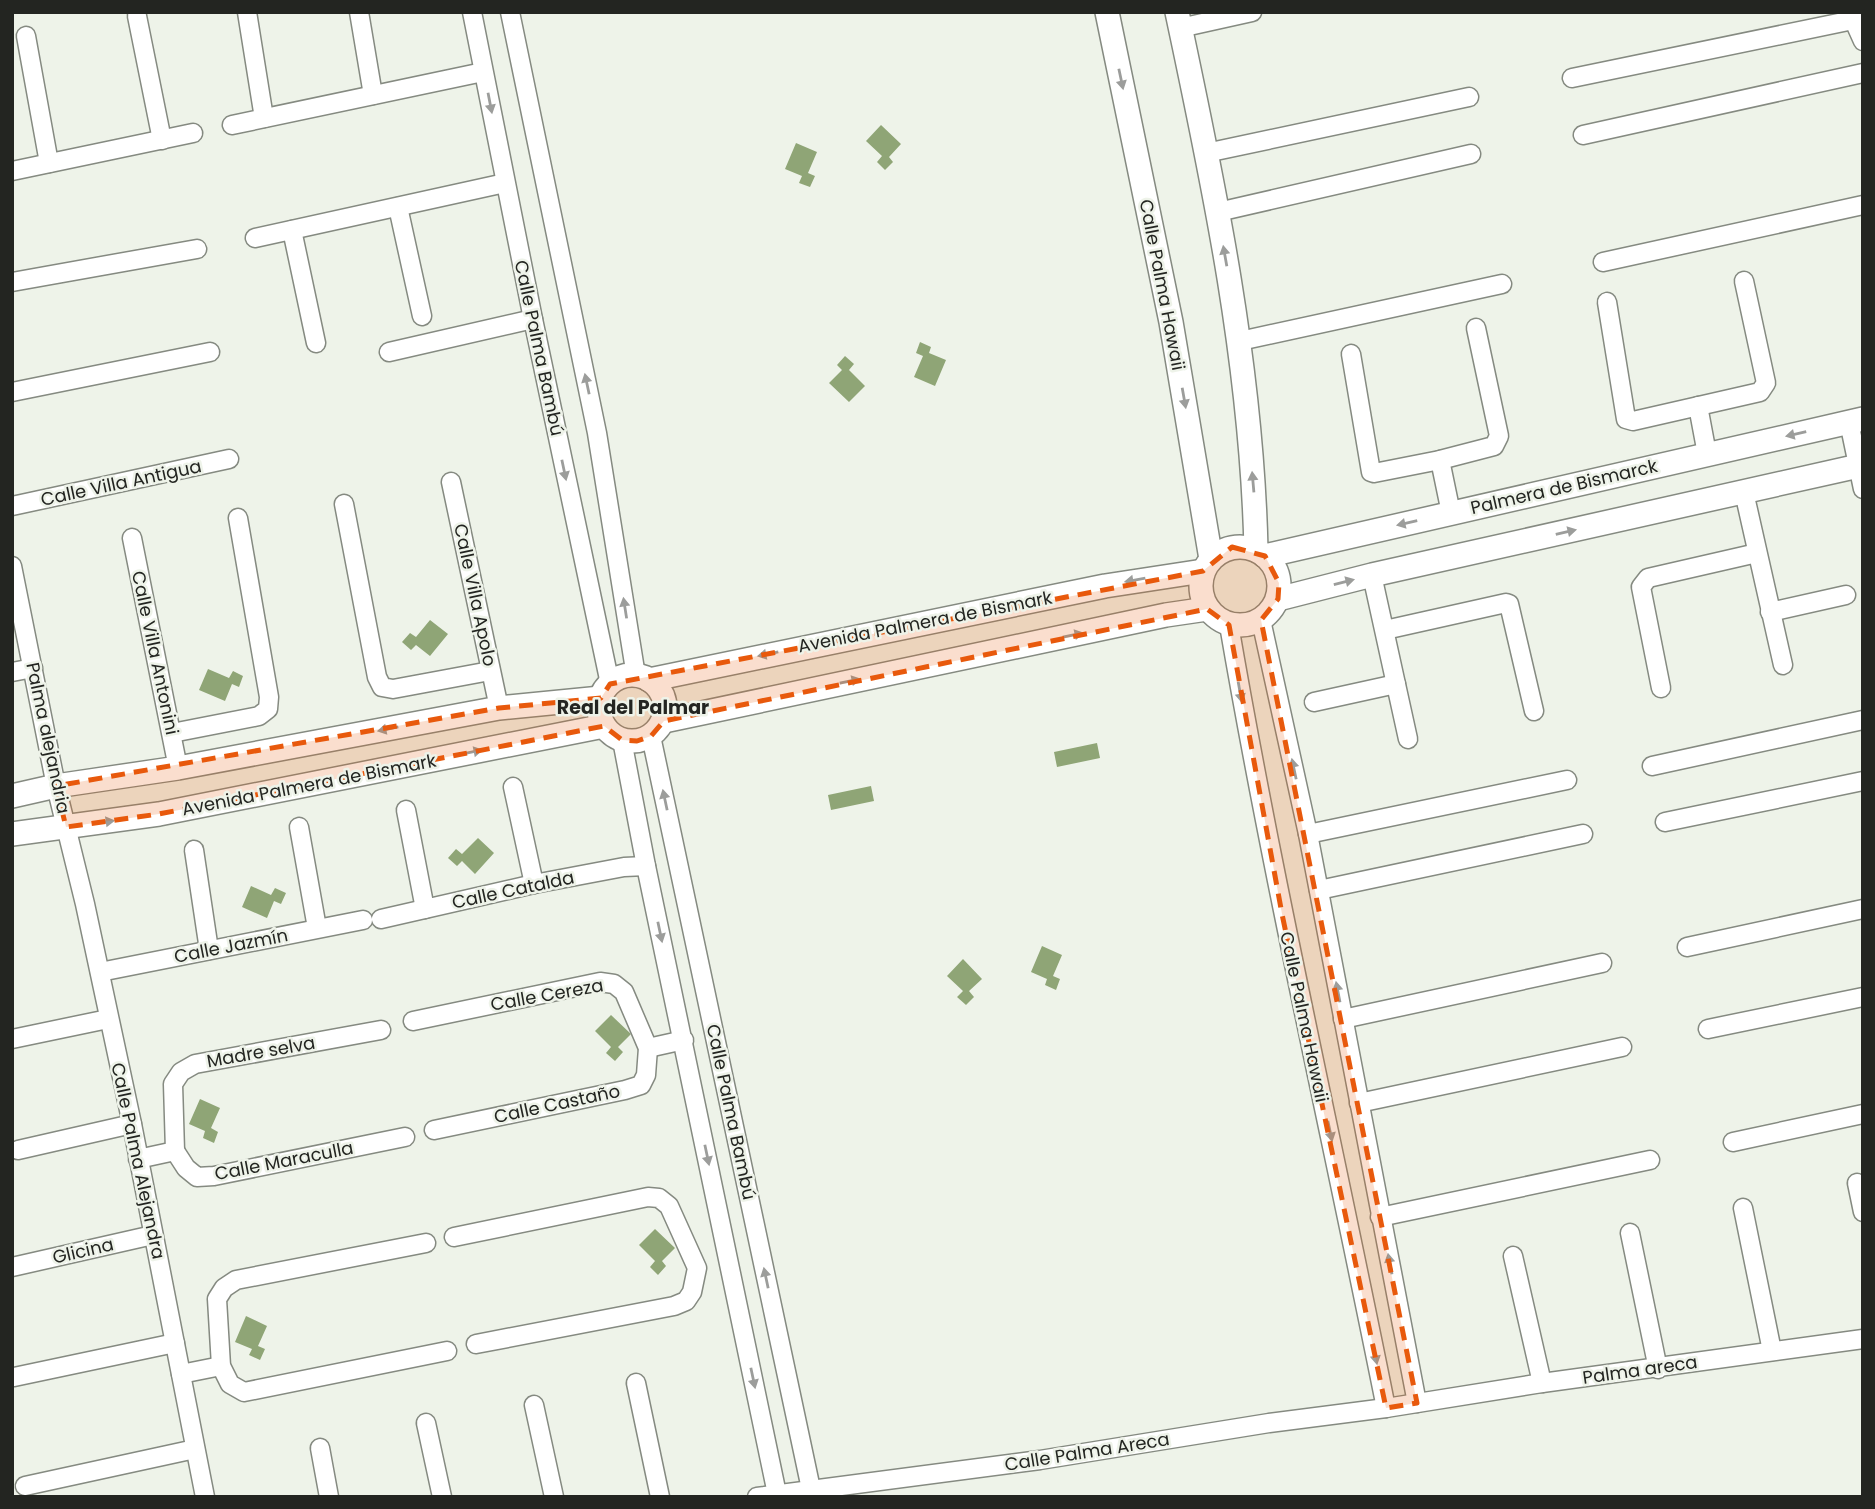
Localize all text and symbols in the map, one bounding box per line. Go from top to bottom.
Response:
one-way arrow [1115,68,1126,90]
one-way arrow [484,92,495,114]
street label: Calle Palma Hawaii [1134,197,1191,373]
one-way arrow [1219,245,1230,267]
street label: Calle Palma Bambú [509,258,570,438]
one-way arrow [581,373,592,395]
one-way arrow [1179,387,1190,409]
one-way arrow [1785,429,1807,440]
street label: Calle Villa Antigua [38,453,204,512]
street label: Palmera de Bismarck [1468,453,1660,520]
one-way arrow [559,459,570,481]
one-way arrow [1247,471,1258,493]
one-way arrow [1396,518,1418,529]
street label: Calle Villa Apolo [448,521,503,668]
one-way arrow [1555,526,1577,537]
street label: Calle Villa Antonini [126,569,185,737]
one-way arrow [1124,575,1146,586]
one-way arrow [1333,576,1355,587]
street label: Avenida Palmera de Bismark [796,584,1055,658]
one-way arrow [619,597,630,619]
one-way arrow [1062,629,1084,640]
one-way arrow [757,649,779,660]
street label: Palma alejandria [20,660,77,816]
one-way arrow [839,676,861,687]
one-way arrow [1235,681,1246,703]
district label: Real del Palmar [557,694,709,721]
one-way arrow [377,723,399,734]
one-way arrow [461,746,483,757]
street label: Avenida Palmera de Bismark [180,747,439,821]
one-way arrow [1288,758,1299,780]
one-way arrow [659,789,670,811]
one-way arrow [93,816,115,827]
street label: Calle Catalda [449,864,576,915]
one-way arrow [655,921,666,943]
street label: Calle Jazmín [172,922,290,969]
street label: Calle Palma Hawaii [1274,929,1335,1105]
street label: Calle Cereza [489,972,605,1017]
one-way arrow [1332,981,1343,1003]
street label: Calle Palma Bambú [701,1022,762,1202]
street label: Madre selva [205,1030,317,1073]
street label: Calle Palma Alejandra [105,1060,172,1261]
street label: Calle Castaño [492,1078,622,1129]
one-way arrow [1324,1120,1335,1142]
street label: Calle Maraculla [212,1135,355,1186]
one-way arrow [702,1144,713,1166]
street label: Glicina [50,1231,116,1270]
one-way arrow [1384,1253,1395,1275]
one-way arrow [761,1267,772,1289]
one-way arrow [1370,1343,1381,1365]
street label: Palma areca [1581,1349,1699,1390]
one-way arrow [748,1367,759,1389]
street label: Calle Palma Areca [1003,1426,1171,1477]

